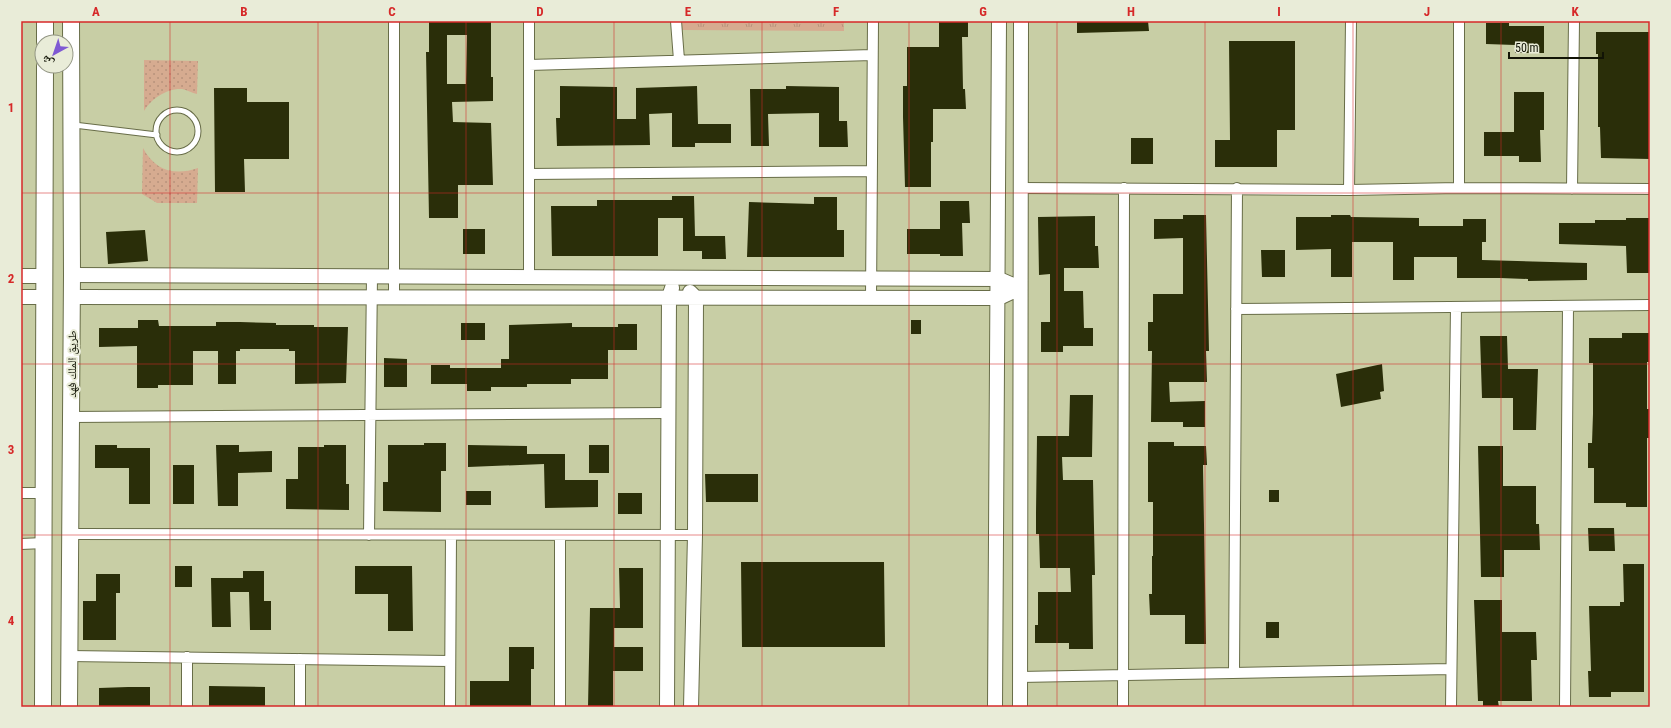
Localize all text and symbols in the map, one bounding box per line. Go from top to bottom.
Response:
text: A [92,4,100,19]
text: B [240,4,248,19]
text: C [388,4,396,19]
text: D [536,4,544,19]
text: E [685,4,692,19]
text: F [833,4,839,19]
text: G [979,4,987,19]
text: H [1127,4,1135,19]
text: I [1277,4,1281,19]
text: J [1424,4,1430,19]
text: K [1571,4,1579,19]
north arrow [34,34,74,74]
scale bar [1509,34,1603,60]
text: 50 m [1515,41,1539,55]
text: ش [39,52,57,70]
text: 1 [8,100,14,115]
text: 2 [8,271,15,286]
street label: طريق الملك فهد [65,330,79,398]
text: 3 [8,442,14,457]
text: 4 [8,613,15,628]

